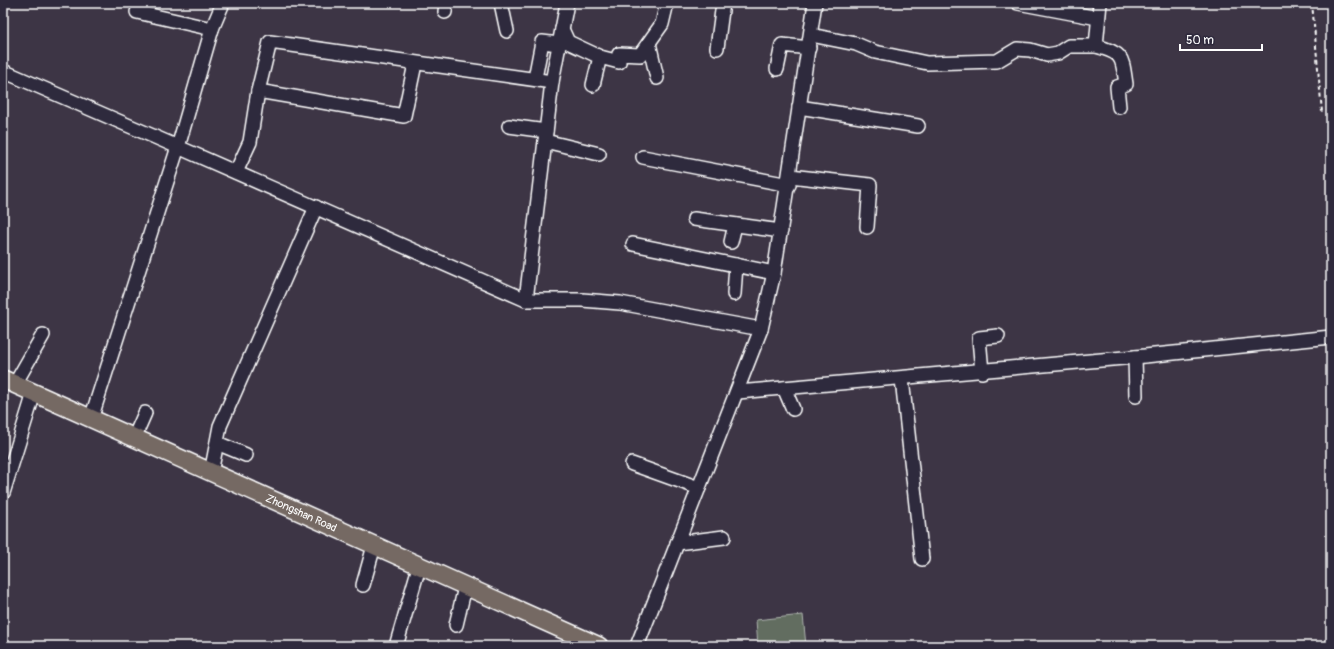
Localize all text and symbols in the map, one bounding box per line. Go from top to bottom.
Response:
scale bar [1180,26,1262,52]
text: 50 m [1186,33,1214,48]
street label: Zhongshan Road [264,492,339,535]

